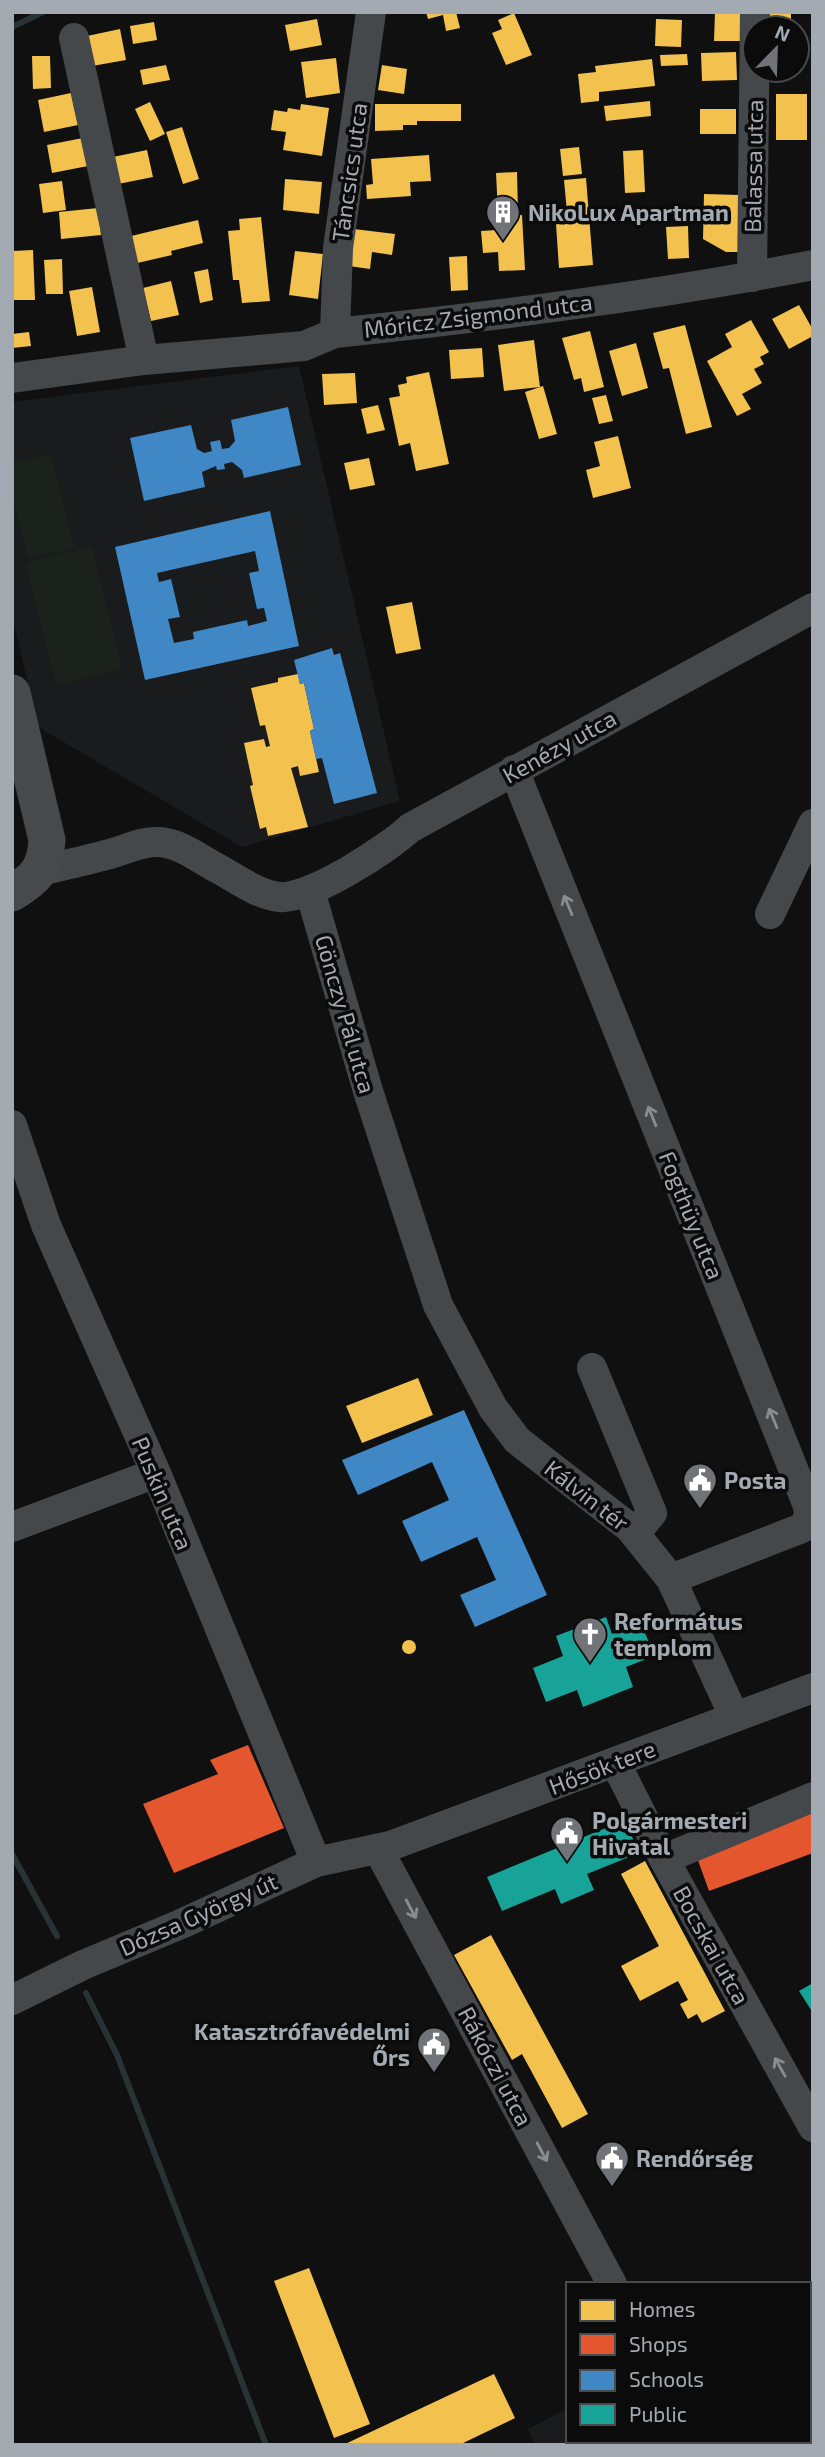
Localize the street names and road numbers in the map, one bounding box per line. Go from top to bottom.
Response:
street label: Balassa utca [738,99,768,233]
street label: Táncsics utca [325,101,373,243]
street label: Móricz Zsigmond utca [362,287,594,343]
street label: Kenézy utca [497,703,621,789]
street label: Gönczy Pál utca [310,931,382,1097]
street label: Fogthüy utca [654,1147,730,1283]
street label: Puskin utca [127,1432,199,1554]
street label: Kálvin tér [539,1454,635,1536]
street label: Hősök tere [545,1734,659,1800]
street label: Dózsa György út [115,1867,281,1961]
street label: Bocskai utca [668,1881,756,2009]
street label: Rákóczi utca [453,2002,539,2130]

